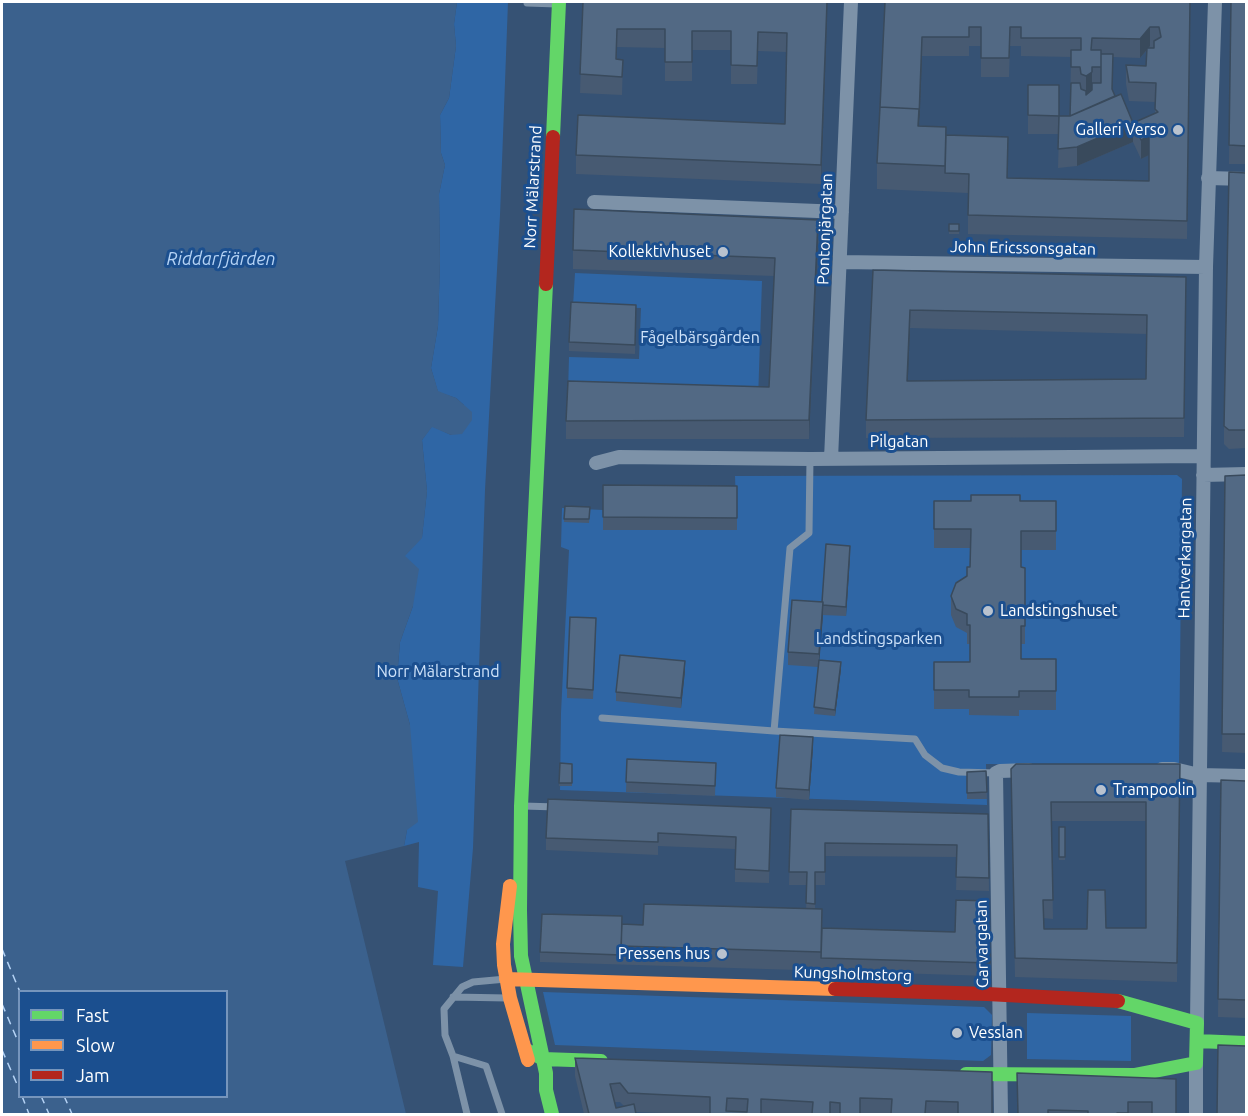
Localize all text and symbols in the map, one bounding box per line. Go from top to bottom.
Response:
place label: Galleri Verso [1076,120,1166,140]
marker: Galleri Verso [1171,123,1185,137]
street label: Norr Mälarstrand [520,125,546,249]
street label: Pontonjärgatan [813,173,837,285]
street label: John Ericssonsgatan [950,237,1096,259]
place label: Kollektivhuset [609,242,711,262]
marker: Kollektivhuset [716,245,730,259]
water label: Riddarfjärden [166,248,276,270]
park label: Fågelbärsgården [640,328,760,348]
street label: Pilgatan [870,432,928,452]
street label: Hantverkargatan [1174,497,1196,619]
place label: Landstingshuset [1000,601,1118,621]
marker: Landstingshuset [981,604,995,618]
park label: Landstingsparken [816,629,942,649]
park label: Norr Mälarstrand [376,662,500,682]
place label: Trampoolin [1113,780,1195,800]
marker: Trampoolin [1094,783,1108,797]
street label: Garvargatan [972,900,992,988]
place label: Pressens hus [618,944,710,964]
marker: Pressens hus [715,947,729,961]
street label: Kungsholmstorg [794,962,912,986]
legend [18,990,228,1098]
text: Fast [76,1005,109,1025]
place label: Vesslan [969,1023,1023,1043]
marker: Vesslan [950,1026,964,1040]
text: Slow [76,1035,115,1055]
text: Jam [76,1065,110,1085]

